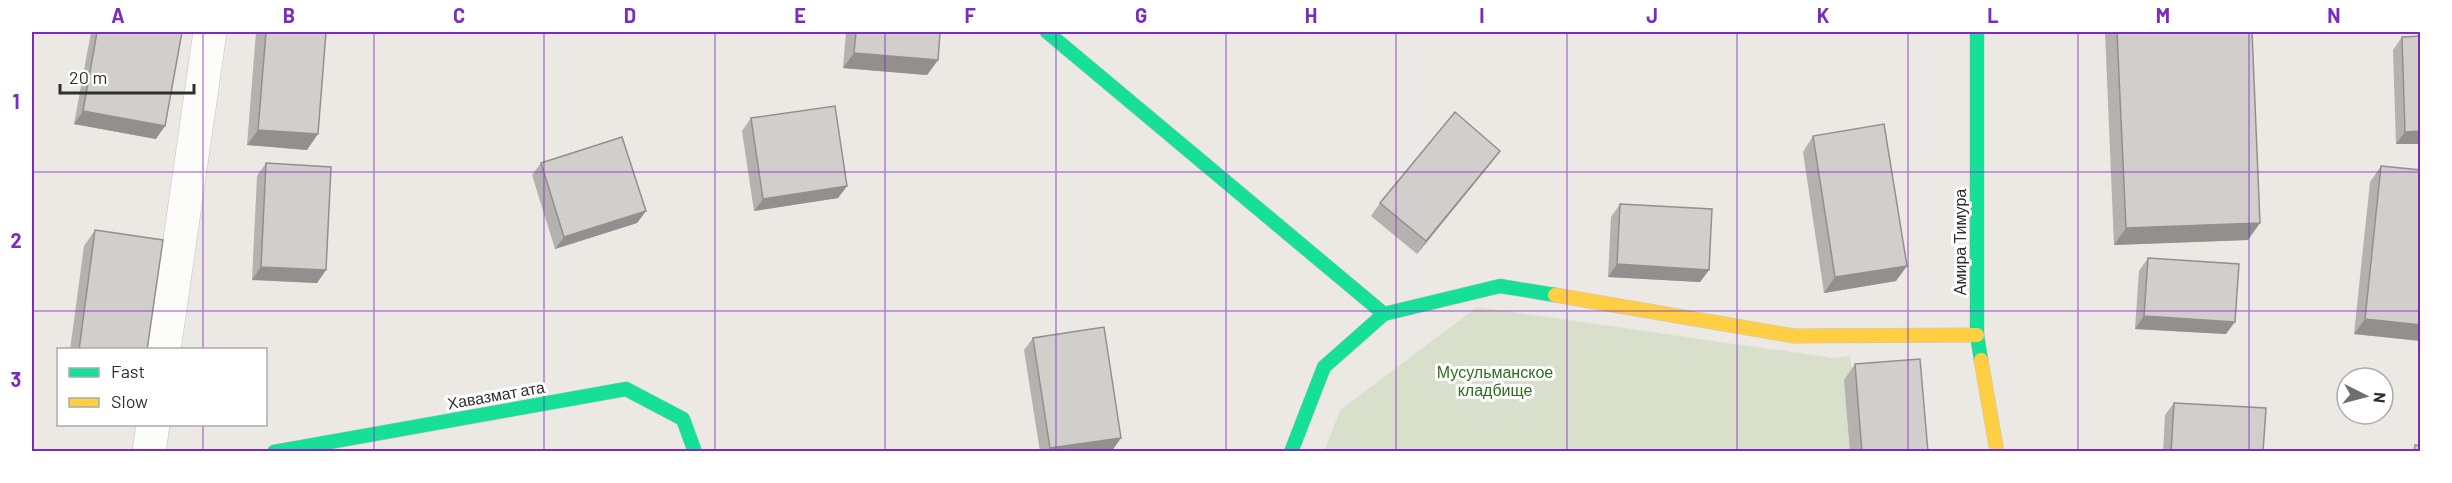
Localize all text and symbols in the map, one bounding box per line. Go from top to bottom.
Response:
text: A [111,3,125,27]
text: B [283,3,295,27]
text: C [453,3,465,27]
text: D [624,3,636,27]
text: E [794,3,806,27]
text: F [964,3,976,27]
text: G [1135,3,1147,27]
text: H [1305,3,1317,27]
text: I [1479,3,1485,27]
text: J [1646,3,1658,27]
text: K [1817,3,1830,27]
text: L [1987,3,1999,27]
text: M [2156,3,2170,27]
text: N [2327,3,2341,27]
scale bar [60,57,194,95]
text: 20 m [69,66,107,88]
text: 1 [12,89,20,113]
street label: Амира Тимура [1950,189,1969,295]
text: 2 [10,228,22,252]
legend [57,348,267,426]
text: Fast [111,360,145,382]
park label: Мусульманское кладбище [1437,362,1553,399]
north arrow [2335,366,2395,426]
text: 3 [11,367,21,391]
street label: Хавазмат ата [446,377,546,412]
text: Slow [111,390,148,412]
text: N [2370,391,2390,404]

